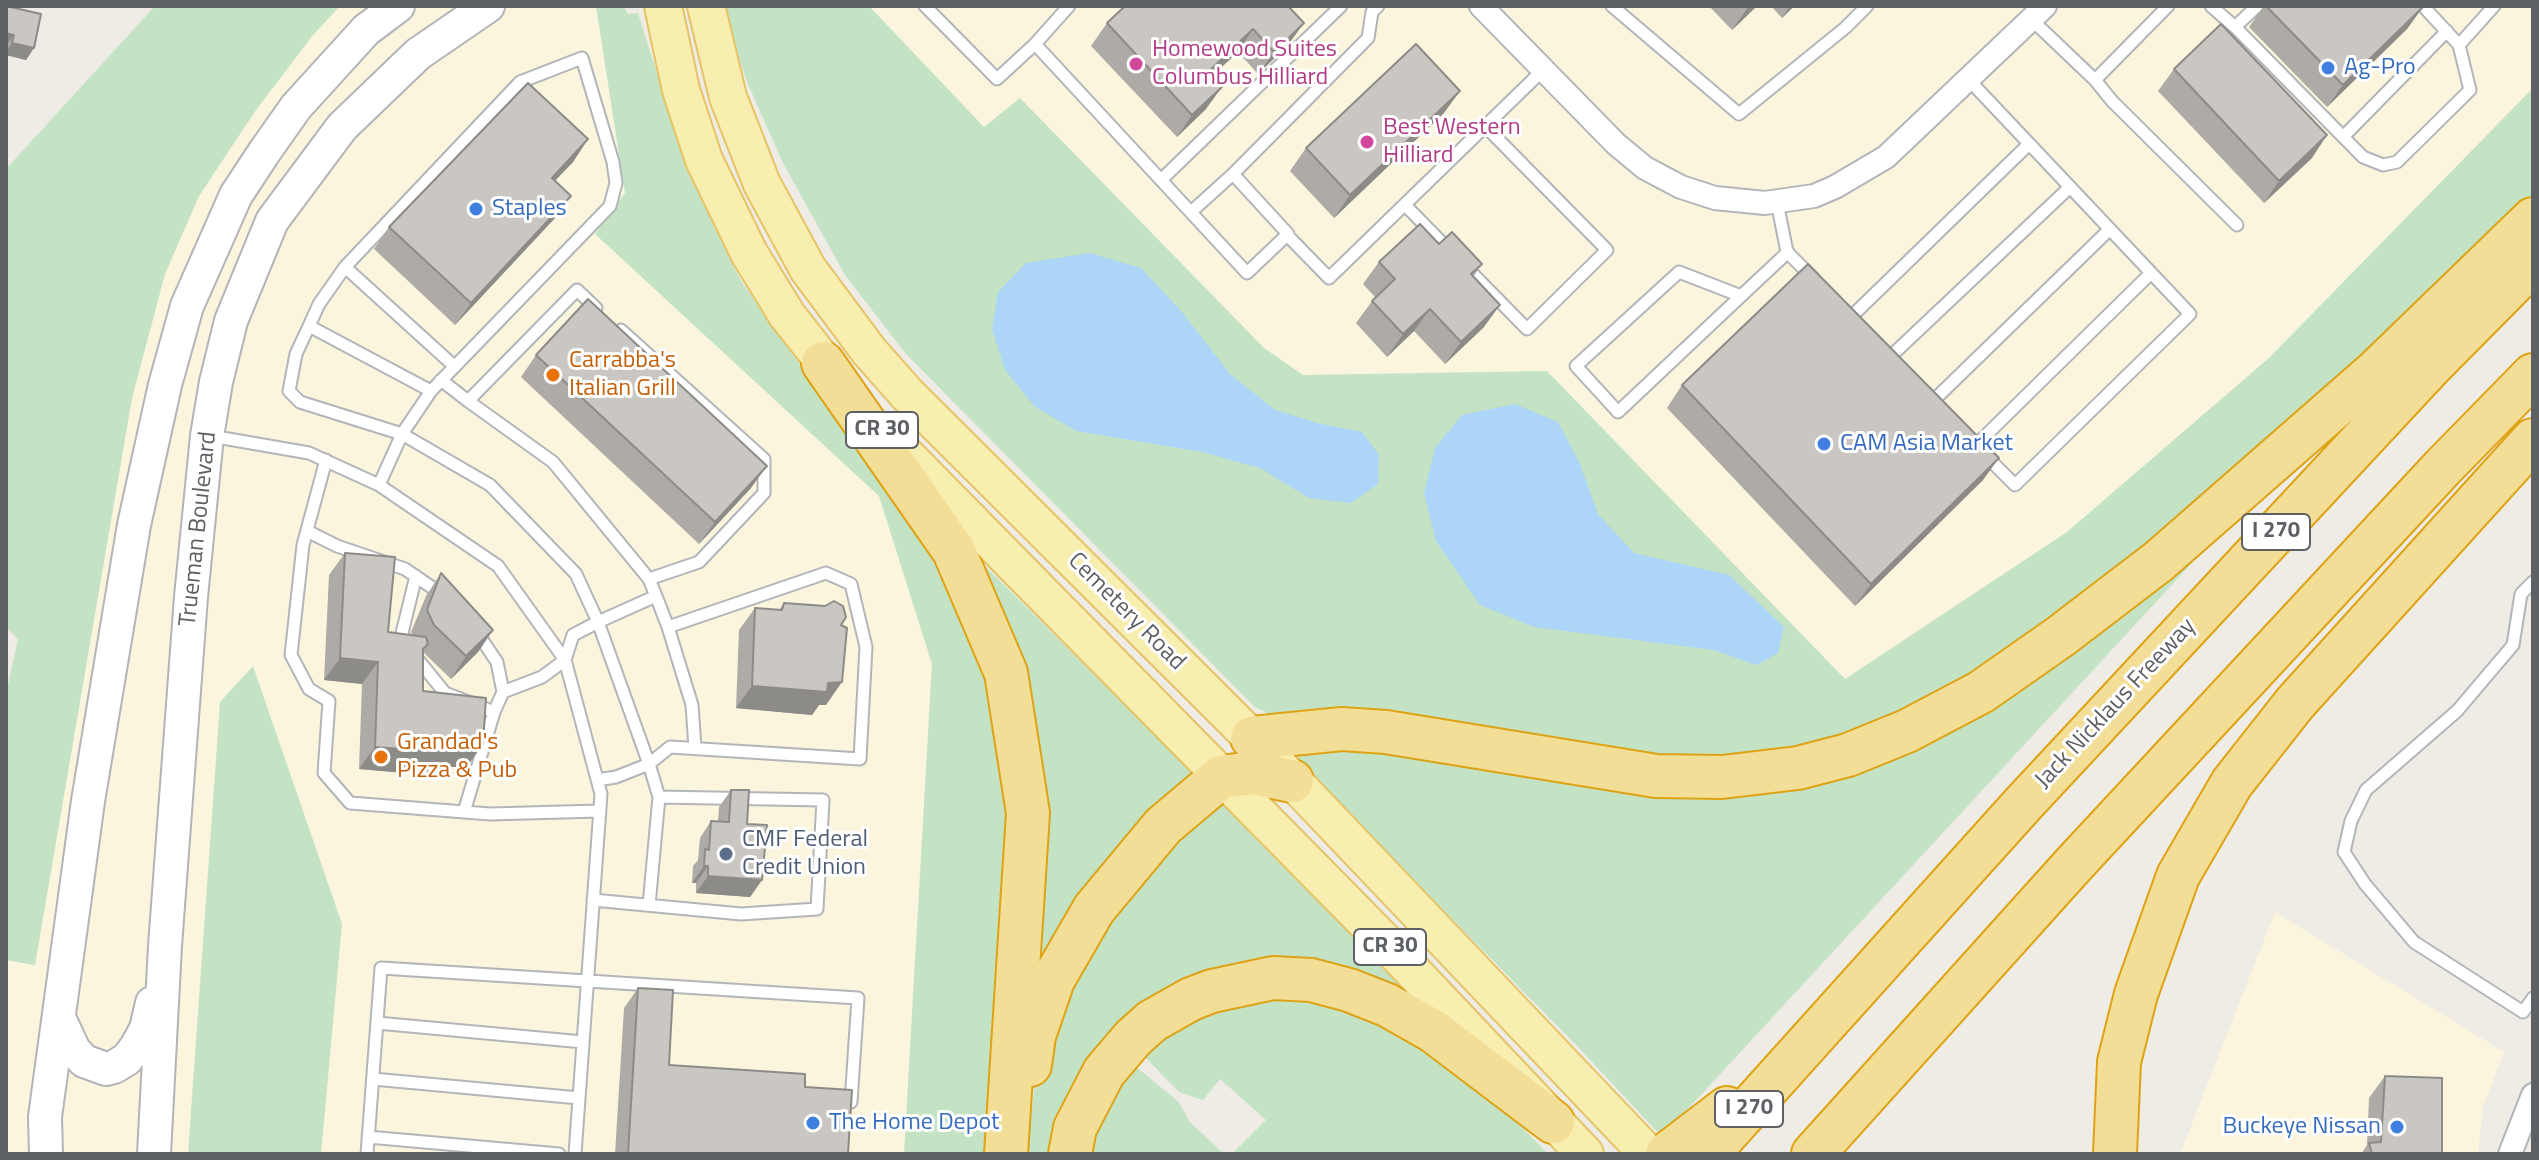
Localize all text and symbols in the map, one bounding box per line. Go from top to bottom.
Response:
place label: Homewood Suites Columbus Hilliard [1152,36,1337,92]
place label: Ag-Pro [2344,54,2416,82]
marker: Homewood Suites Columbus Hilliard [1127,55,1145,73]
marker: Ag-Pro [2319,59,2337,77]
place label: Best Western Hilliard [1383,114,1521,170]
marker: Best Western Hilliard [1358,133,1376,151]
place label: Staples [492,195,567,223]
marker: Staples [467,200,485,218]
place label: Carrabba's Italian Grill [569,347,676,403]
marker: Carrabba's Italian Grill [544,366,562,384]
road number: CR 30 [846,412,918,448]
street label: Trueman Boulevard [174,430,224,628]
place label: CAM Asia Market [1840,430,2013,458]
marker: CAM Asia Market [1815,435,1833,453]
road number: I 270 [2242,514,2310,550]
street label: Cemetery Road [1061,547,1191,677]
street label: Jack Nicklaus Freeway [2030,613,2202,795]
place label: Grandad's Pizza & Pub [397,729,517,785]
marker: Grandad's Pizza & Pub [372,748,390,766]
place label: CMF Federal Credit Union [742,826,868,882]
marker: CMF Federal Credit Union [717,845,735,863]
road number: CR 30 [1354,929,1426,965]
road number: I 270 [1715,1091,1783,1127]
place label: The Home Depot [829,1109,999,1137]
place label: Buckeye Nissan [2222,1113,2381,1141]
marker: The Home Depot [804,1114,822,1132]
marker: Buckeye Nissan [2388,1118,2406,1136]

